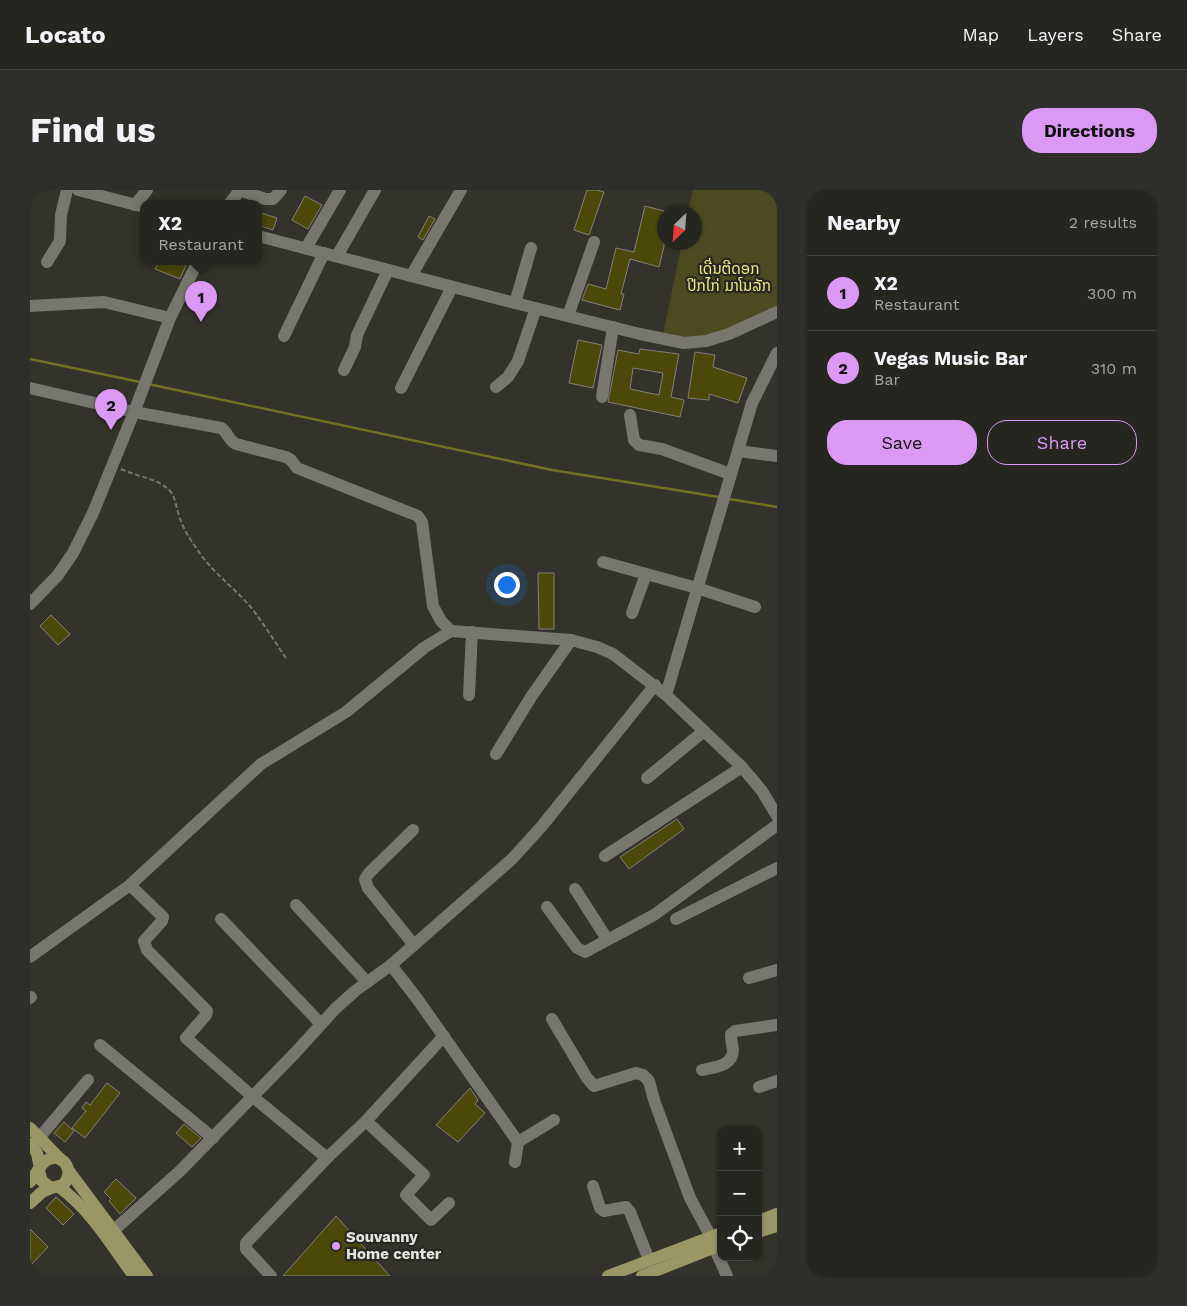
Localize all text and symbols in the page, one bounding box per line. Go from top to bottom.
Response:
text: Locato [25,21,106,49]
text: Map [962,24,999,45]
text: Layers [1027,24,1084,45]
text: Share [1112,24,1162,45]
button: Directions [1022,108,1157,153]
text: Find us [30,109,156,151]
popup [140,200,262,265]
north arrow [657,205,702,250]
text: Nearby [827,210,900,235]
text: X2 [158,212,182,235]
text: 2 results [1069,213,1137,232]
text: Restaurant [158,235,244,254]
park label: ເດີ່ນຕີດອກ ປີກໄກ່ ມາໂນລັກ [686,257,771,295]
text: X2 [874,272,898,295]
pin: 1 [185,281,217,322]
text: 1 [840,284,846,303]
text: 300 m [1087,284,1137,303]
text: Restaurant [874,295,960,314]
text: Vegas Music Bar [874,347,1027,370]
text: 2 [838,359,848,378]
text: 310 m [1091,359,1137,378]
text: Bar [874,370,900,389]
pin: 2 [95,389,127,430]
button: Save [827,420,977,465]
button: Share [987,420,1137,465]
your location [494,572,520,598]
map controls [717,1126,762,1261]
button: + [717,1126,762,1171]
button: − [717,1171,762,1216]
button: locate [717,1216,762,1261]
place label: Souvanny Home center [346,1228,442,1263]
marker: Souvanny Home center [330,1240,342,1252]

